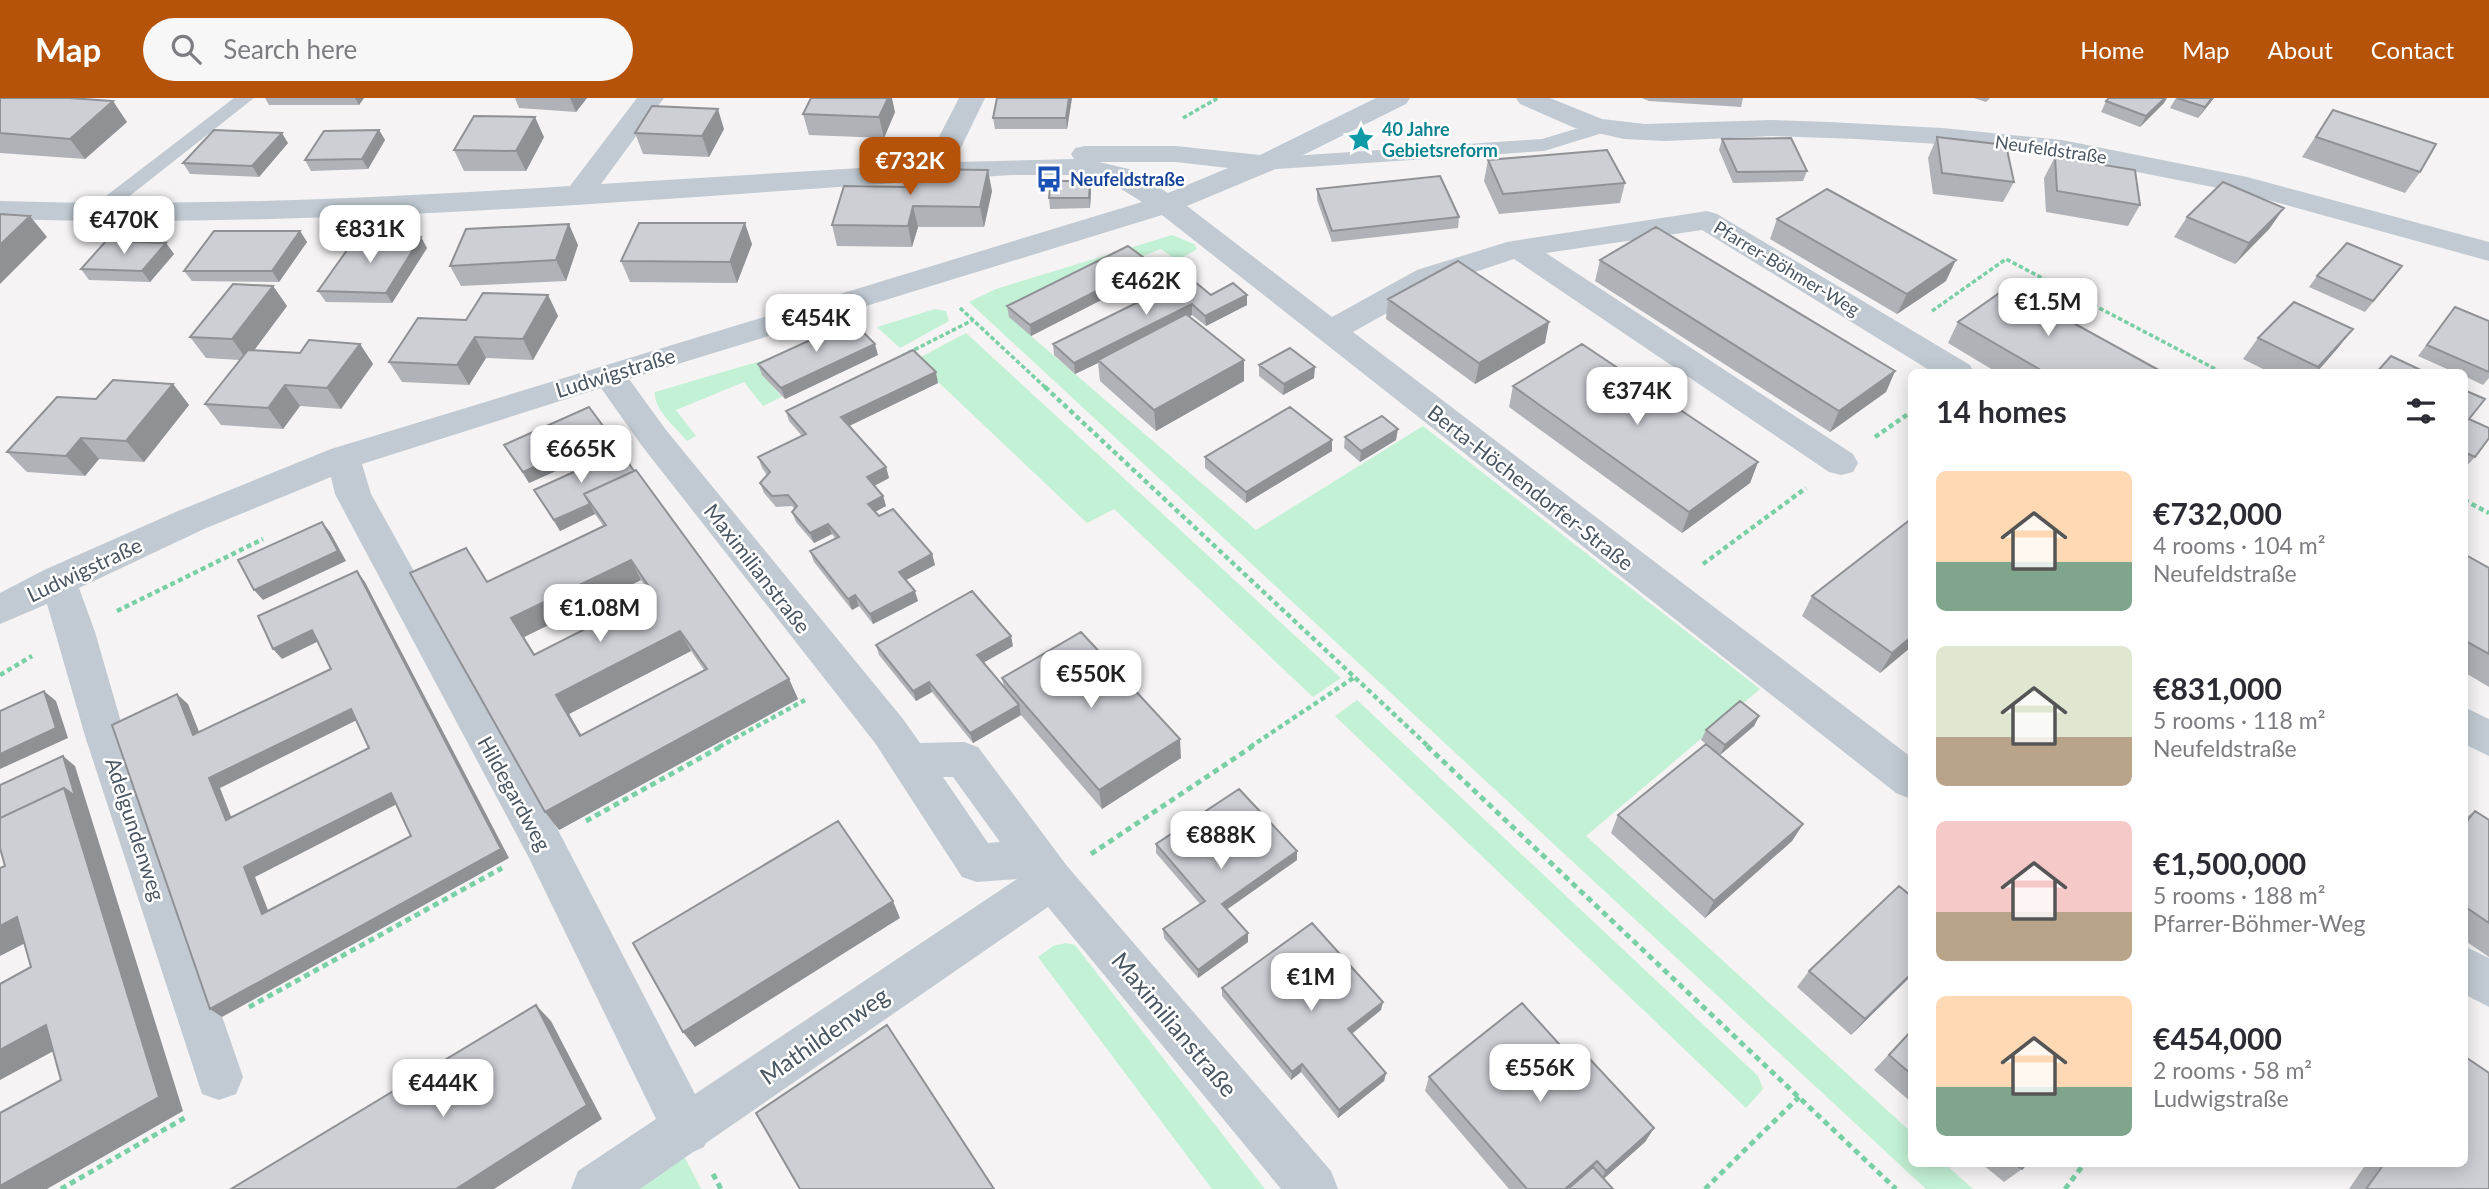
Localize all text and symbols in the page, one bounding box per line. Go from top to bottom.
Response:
search box [143,18,633,81]
text: Map [35,29,101,69]
icon: search [167,30,205,68]
text: Search here [223,33,357,65]
text: Home [2080,35,2144,64]
text: Map [2182,35,2230,64]
text: About [2268,35,2333,64]
text: Contact [2371,35,2454,64]
place label: 40 Jahre Gebietsreform [1382,118,1498,161]
place icon: 40 Jahre Gebietsreform [1346,124,1376,154]
street label: Neufeldstraße [1994,130,2108,168]
pin: €732K [861,138,959,197]
text: €732K [875,146,945,174]
bus stop icon: Neufeldstraße [1034,164,1064,194]
place label: Neufeldstraße [1070,168,1185,190]
pin: €470K [75,197,173,256]
text: €470K [89,205,159,233]
pin: €831K [321,206,419,265]
text: €831K [335,214,405,242]
street label: Pfarrer-Böhmer-Weg [1710,216,1864,320]
pin: €462K [1097,258,1195,317]
text: €462K [1111,266,1181,294]
pin: €1.5M [1999,278,2097,338]
text: €1.5M [2014,287,2082,315]
pin: €454K [767,294,865,354]
text: €454K [781,303,851,331]
street label: Ludwigstraße [552,342,678,402]
pin: €374K [1588,368,1686,427]
text: €374K [1602,376,1672,404]
icon: filters [2402,392,2440,430]
text: 14 homes [1936,393,2067,429]
street label: Berta-Höchendorfer-Straße [1423,399,1639,575]
pin: €665K [532,426,630,485]
text: €665K [546,434,616,462]
text: €732,000 [2153,495,2282,531]
street label: Maximilianstraße [700,498,816,638]
icon: home [1992,499,2076,583]
street label: Ludwigstraße [23,531,145,607]
text: 4 rooms · 104 m² [2153,531,2325,559]
text: Neufeldstraße [2153,559,2297,587]
pin: €1.08M [543,584,657,644]
text: €1.08M [560,593,640,621]
pin: €550K [1042,650,1140,710]
text: €550K [1056,659,1126,687]
text: €831,000 [2153,670,2282,706]
icon: home [1992,674,2076,758]
text: 5 rooms · 118 m² [2153,706,2325,734]
street label: Hildegardweg [473,731,557,855]
text: Neufeldstraße [2153,734,2297,762]
street label: Adelgundenweg [101,754,171,904]
pin: €888K [1172,812,1270,871]
text: €888K [1186,820,1256,848]
text: €1,500,000 [2153,845,2306,881]
icon: home [1992,849,2076,933]
text: 5 rooms · 188 m² [2153,881,2325,909]
text: Pfarrer-Böhmer-Weg [2153,909,2365,937]
street label: Maximilianstraße [1106,946,1244,1102]
pin: €1M [1277,954,1345,1013]
text: €1M [1287,962,1335,990]
street label: Mathildenweg [754,980,894,1090]
text: €454,000 [2153,1020,2282,1056]
icon: home [1992,1024,2076,1108]
pin: €556K [1491,1044,1589,1104]
text: €556K [1505,1053,1575,1081]
text: 2 rooms · 58 m² [2153,1056,2312,1084]
pin: €444K [394,1060,492,1119]
text: €444K [408,1068,478,1096]
text: Ludwigstraße [2153,1084,2289,1112]

